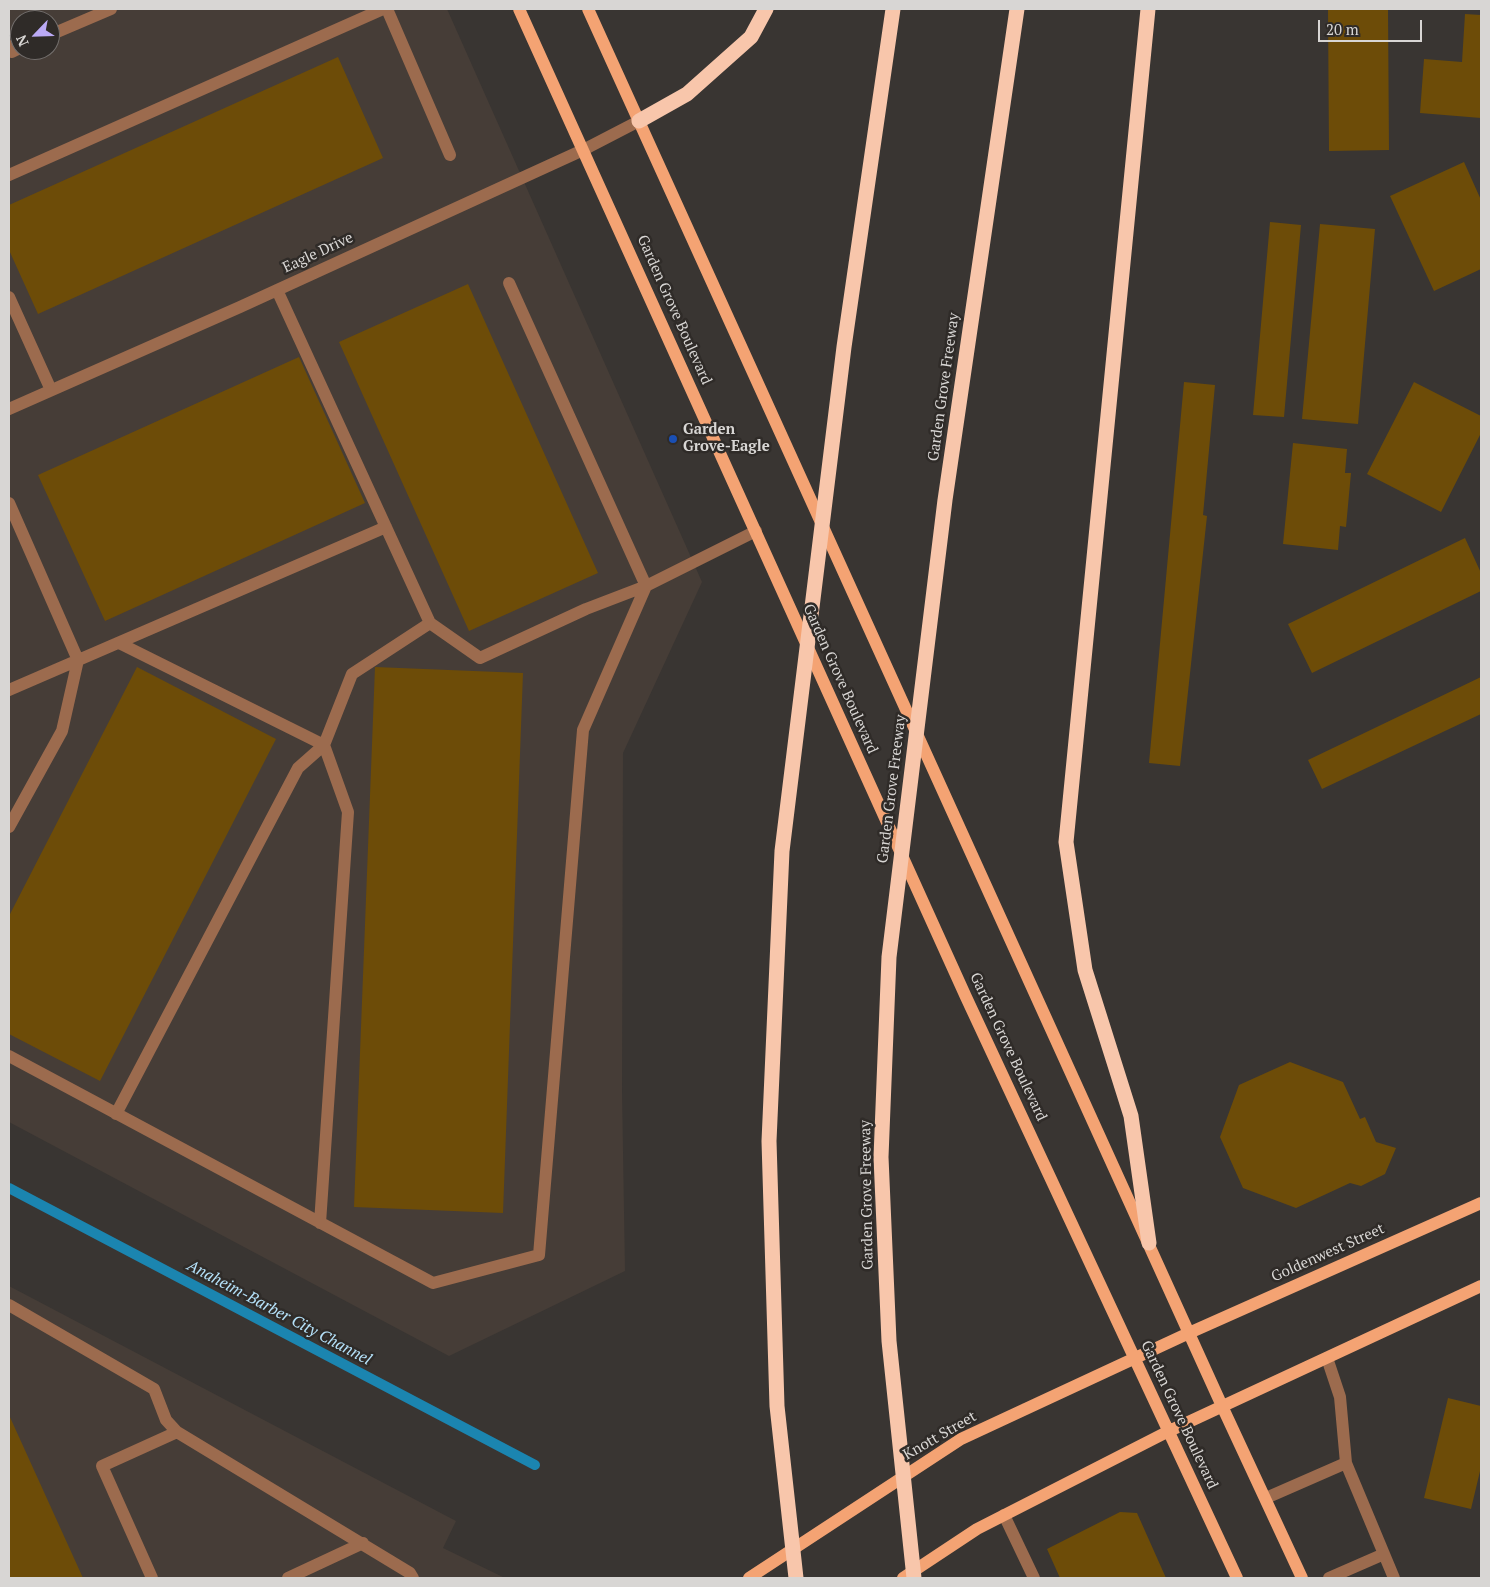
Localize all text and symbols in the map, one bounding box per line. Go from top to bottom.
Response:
north arrow [10,10,60,60]
scale bar [1320,10,1424,42]
text: 20 m [1326,19,1359,39]
text: N [11,32,33,50]
street label: Eagle Drive [280,229,356,277]
street label: Garden Grove Boulevard [633,232,715,388]
street label: Garden Grove Freeway [925,312,963,462]
place label: Garden Grove-Eagle [683,421,770,456]
marker: Garden Grove-Eagle [667,433,679,445]
street label: Garden Grove Boulevard [799,601,881,757]
street label: Garden Grove Freeway [874,714,910,864]
street label: Garden Grove Boulevard [966,970,1050,1124]
street label: Garden Grove Freeway [857,1120,877,1270]
street label: Goldenwest Street [1269,1220,1387,1286]
water label: Anaheim-Barber City Channel [184,1256,374,1370]
street label: Garden Grove Boulevard [1137,1338,1221,1492]
street label: Knott Street [900,1408,980,1464]

